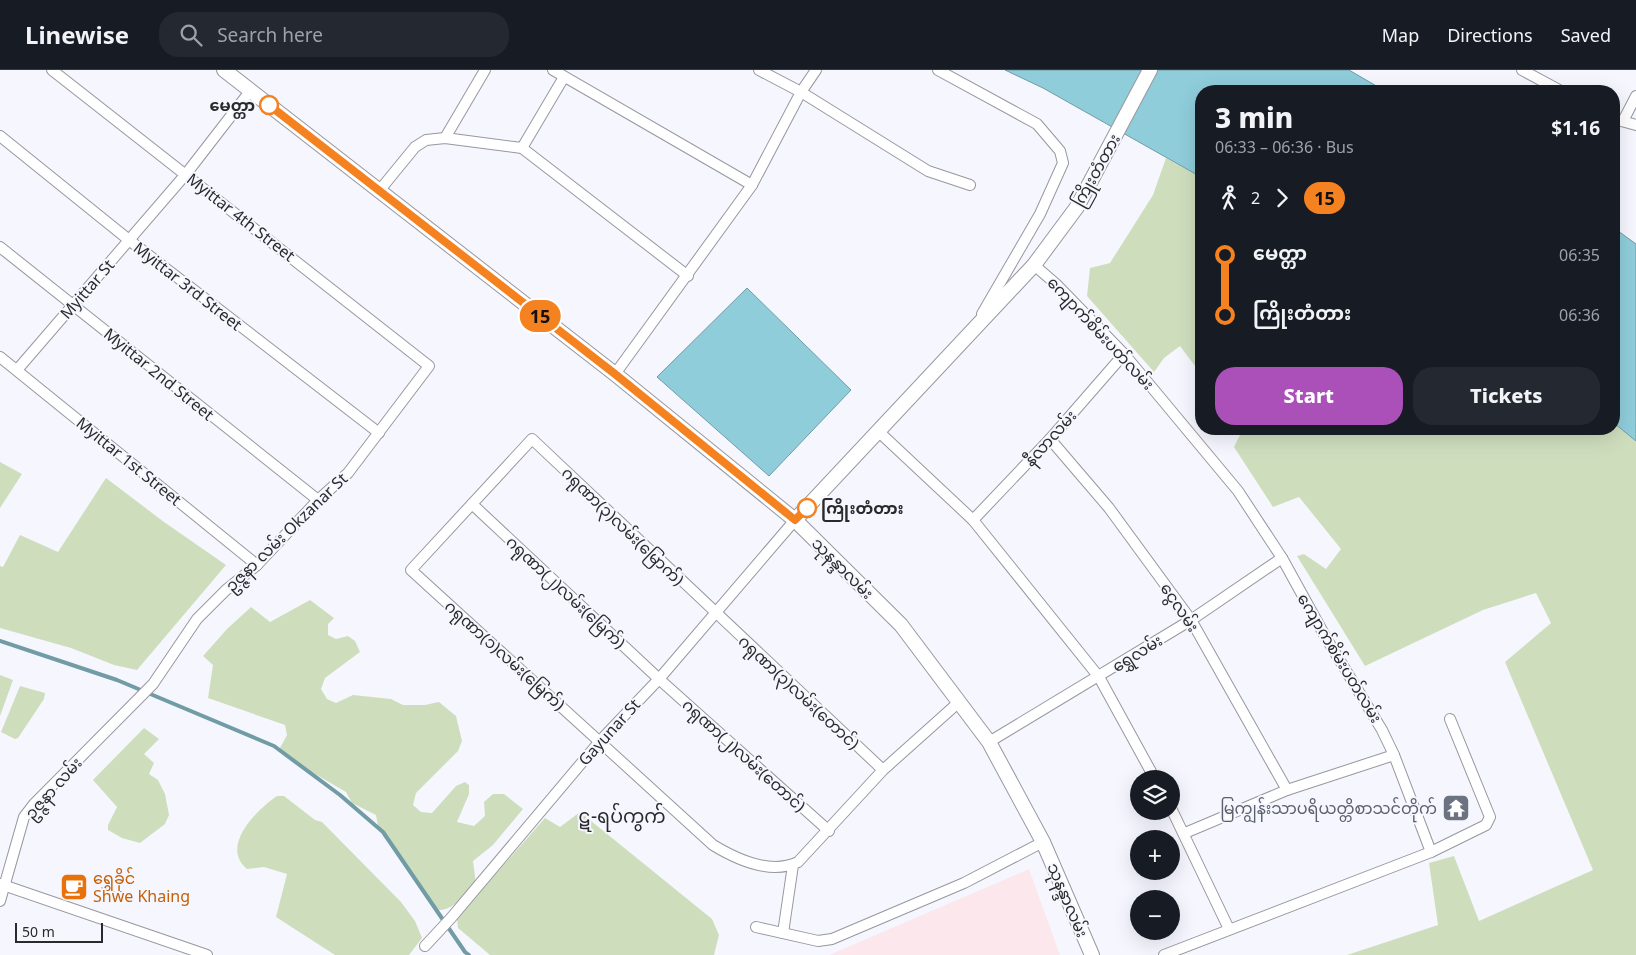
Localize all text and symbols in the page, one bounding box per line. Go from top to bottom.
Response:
search box [159,12,509,57]
text: Linewise [25,18,129,51]
icon: search [177,21,205,49]
text: Search here [217,22,323,48]
text: Map [1382,23,1419,47]
text: Directions [1447,23,1533,47]
text: Saved [1561,23,1611,47]
place label: မေတ္တာ [209,94,255,119]
marker: မေတ္တာ [259,95,279,115]
text: 3 min [1215,98,1293,136]
text: $1.16 [1551,115,1600,141]
street label: ကြိုးတံတား [1067,130,1128,212]
text: 06:33 – 06:36 · Bus [1215,136,1354,158]
street label: Myittar 4th Street [182,168,300,266]
icon: walk [1215,184,1243,212]
icon: forward [1268,184,1296,212]
text: 15 [1314,186,1335,210]
text: 2 [1251,187,1260,209]
street label: Myittar 3rd Street [129,237,247,336]
text: မေတ္တာ [1253,240,1307,266]
text: 06:35 [1559,244,1600,266]
street label: Myittar St [55,254,119,324]
street label: ကျောက်စိမ်းပတ်လမ်း [1040,272,1159,397]
line badge: 15 [518,300,562,332]
text: ကြိုးတံတား [1253,300,1351,326]
text: 15 [530,304,550,328]
text: 06:36 [1559,304,1600,326]
street label: Myittar 2nd Street [99,323,219,425]
button: Start [1215,367,1403,425]
button: Tickets [1413,367,1600,425]
street label: နီလာလမ်း [1019,405,1083,473]
street label: Myittar 1st Street [72,412,186,510]
street label: ဂရုဏာ(၃)လမ်း(မြောက်) [554,462,689,593]
street label: ဥဇ္ဇနာ လမ်း Okzanar St [220,468,355,599]
place label: ကြိုးတံတား [821,497,904,522]
marker: ကြိုးတံတား [797,498,817,518]
street label: ဂရုဏာ(၂)လမ်း(မြေက်) [499,531,631,656]
street label: သုနန္ဒာလမ်း [805,532,879,606]
street label: ငွေလမ်း [1153,578,1204,637]
street label: ကျောက်စိမ်းပတ်လမ်း [1290,589,1387,728]
street label: ဂရုဏာ(၁)လမ်း(မြေက်) [437,595,570,718]
street label: ရွှေလမ်း [1108,629,1168,680]
street label: ဂရုဏာ(၃)လမ်း(တောင်) [731,630,864,757]
street label: Gayunar St [573,694,645,770]
street label: ဂရုဏာ(၂)လမ်း(တောင်) [675,694,811,819]
street label: ဥဇ္ဇနာ လမ်း [19,752,89,826]
map controls [1130,770,1180,940]
button: layers [1130,770,1180,820]
temple icon: မြကျွန်းသာပရိယတ္တိစာသင်တိုက် [1441,793,1471,823]
place label: မြကျွန်းသာပရိယတ္တိစာသင်တိုက် [1220,797,1437,824]
district label: ဋ-ရပ်ကွက် [578,802,666,832]
button: + [1130,830,1180,880]
street label: သုနန္ဒာလမ်း [1039,859,1094,942]
place label: ရွှေခိုင် Shwe Khaing [93,867,190,907]
cafe icon: ရွှေခိုင် Shwe Khaing [59,872,89,902]
button: − [1130,890,1180,940]
scale bar [15,920,102,943]
text: 50 m [22,922,55,941]

